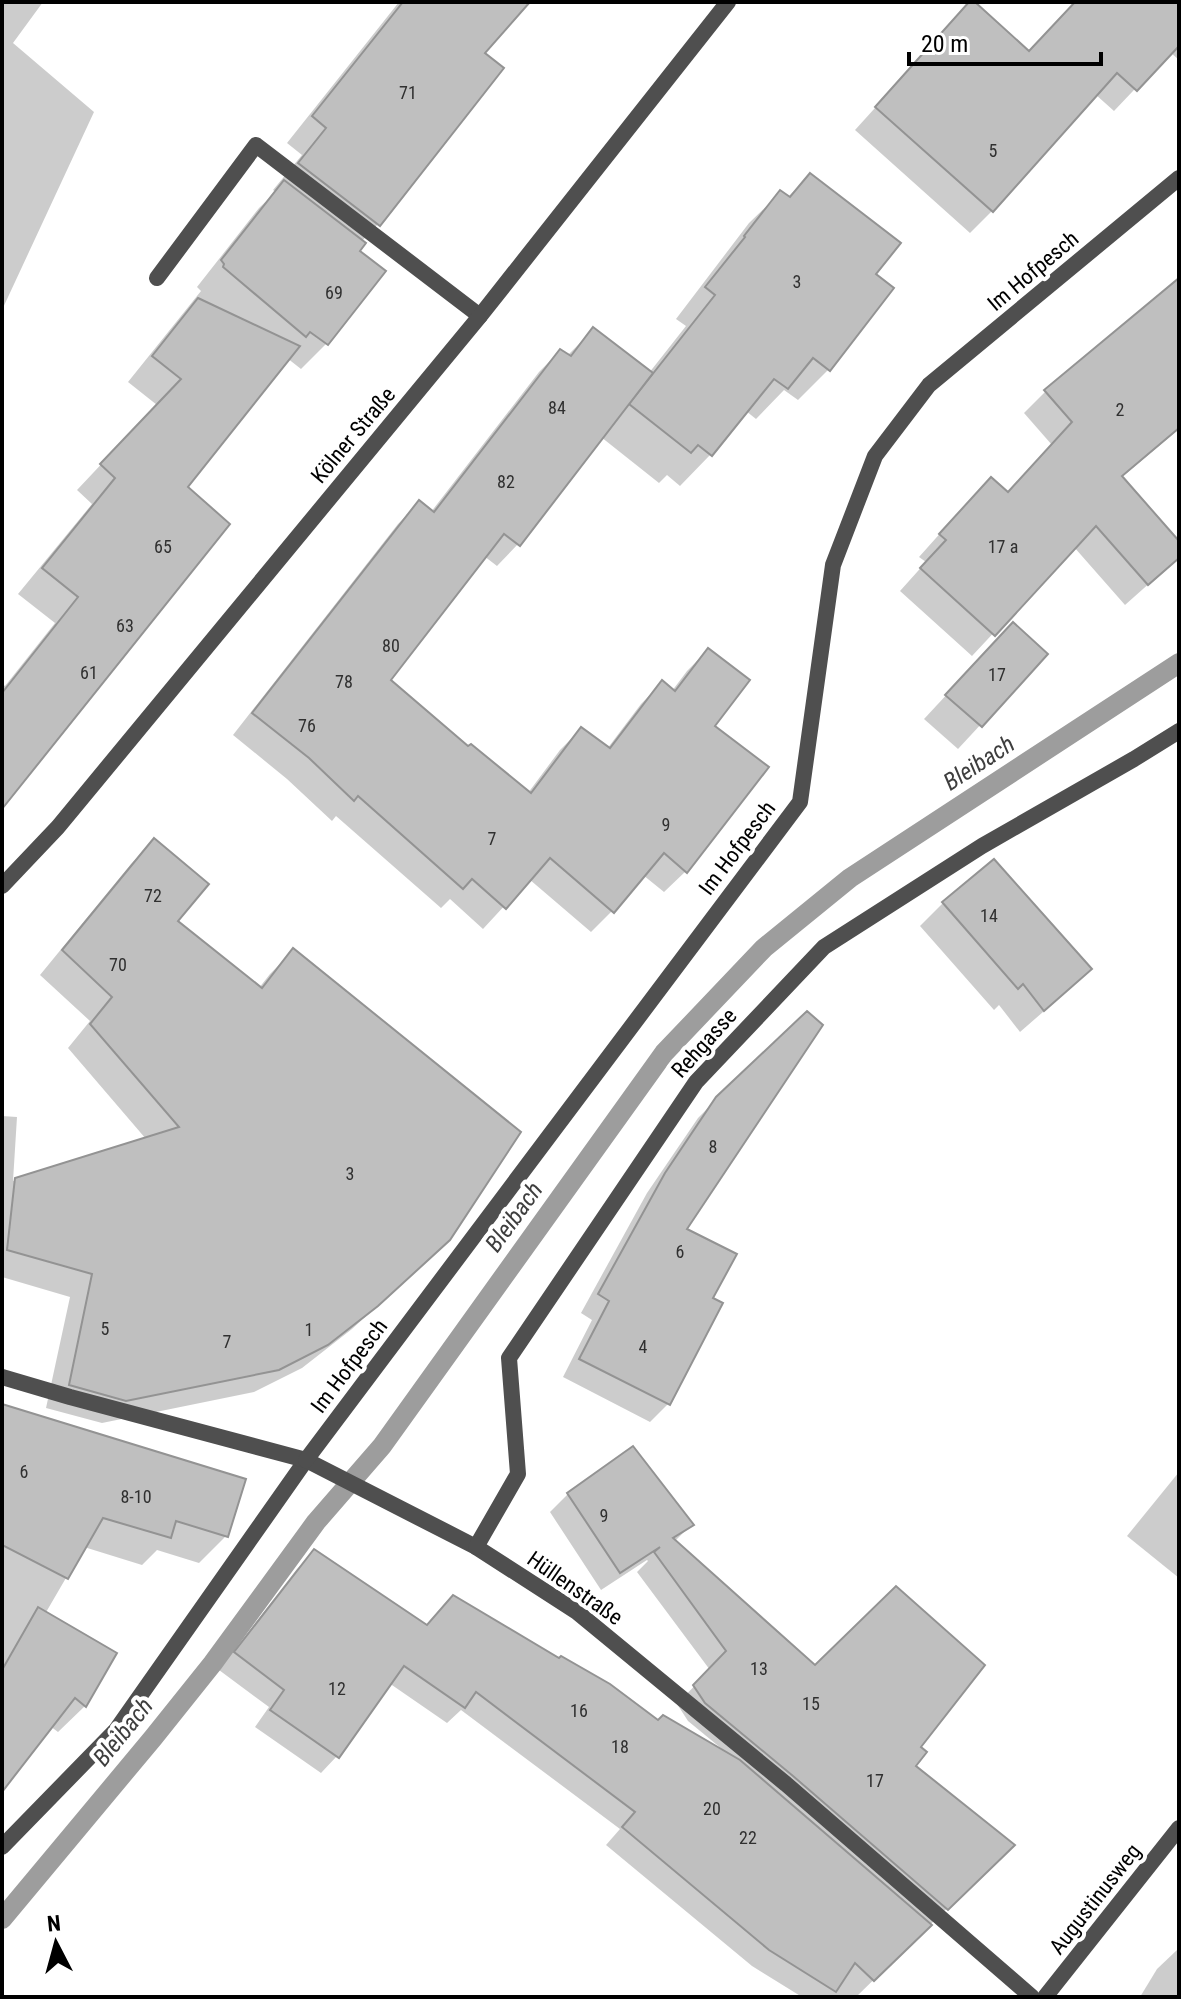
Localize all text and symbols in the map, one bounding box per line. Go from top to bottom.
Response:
scale bar [909,16,1101,66]
text: 20 m [921,30,968,58]
house number: 71 [399,82,417,103]
house number: 5 [989,140,998,161]
street label: Im Hofpesch [983,226,1083,316]
house number: 3 [793,271,801,292]
house number: 69 [325,282,343,303]
street label: Kölner Straße [306,382,400,488]
house number: 84 [548,397,566,418]
house number: 2 [1116,399,1125,420]
house number: 82 [497,471,515,492]
house number: 65 [154,536,172,557]
house number: 17 a [988,536,1018,557]
house number: 63 [116,615,134,636]
house number: 80 [382,635,400,656]
house number: 61 [80,662,98,683]
house number: 17 [988,664,1006,685]
house number: 78 [335,671,353,692]
house number: 76 [298,715,316,736]
water label: Bleibach [938,730,1020,796]
street label: Im Hofpesch [694,796,780,900]
house number: 9 [662,814,670,835]
house number: 7 [488,828,497,849]
house number: 72 [144,885,162,906]
house number: 14 [980,905,998,926]
house number: 70 [109,954,127,975]
street label: Rehgasse [666,1003,742,1083]
house number: 8 [709,1136,717,1157]
house number: 3 [346,1163,354,1184]
water label: Bleibach [479,1177,549,1257]
house number: 6 [676,1241,684,1262]
street label: Im Hofpesch [306,1314,392,1418]
house number: 5 [101,1318,110,1339]
house number: 1 [305,1319,313,1340]
house number: 7 [223,1331,232,1352]
house number: 4 [639,1336,648,1357]
house number: 6 [20,1461,28,1482]
house number: 8-10 [120,1486,152,1507]
house number: 9 [600,1505,608,1526]
street label: Hüllenstraße [523,1546,627,1630]
house number: 13 [750,1658,768,1679]
house number: 12 [328,1678,346,1699]
water label: Bleibach [87,1693,159,1771]
house number: 15 [802,1693,820,1714]
house number: 16 [570,1700,588,1721]
house number: 18 [611,1736,629,1757]
house number: 17 [866,1770,884,1791]
house number: 20 [703,1798,721,1819]
house number: 22 [739,1827,757,1848]
street label: Augustinusweg [1044,1839,1146,1959]
north arrow [16,1903,96,1983]
text: N [46,1910,62,1937]

